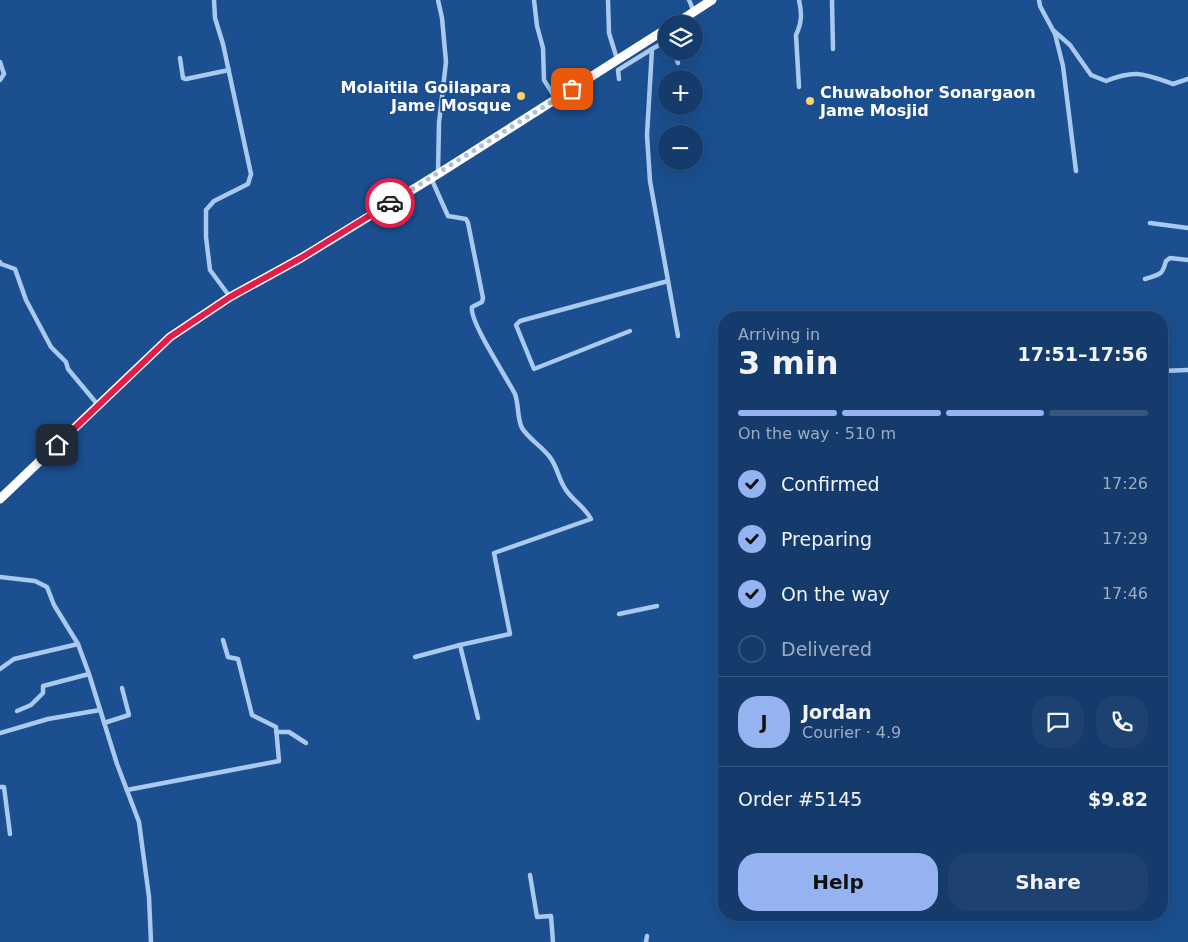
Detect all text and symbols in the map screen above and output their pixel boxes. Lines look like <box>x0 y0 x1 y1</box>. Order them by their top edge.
map controls <box>658 15 703 170</box>
button: layers <box>658 15 703 60</box>
pin <box>551 68 593 110</box>
button: + <box>658 70 703 115</box>
icon: bag <box>558 75 586 103</box>
place label: Molaitila Goilapara Jame Mosque <box>341 78 511 115</box>
place label: Chuwabohor Sonargaon Jame Mosjid <box>819 83 1036 120</box>
marker: Molaitila Goilapara Jame Mosque <box>515 90 527 102</box>
marker: Chuwabohor Sonargaon Jame Mosjid <box>804 95 816 107</box>
button: − <box>658 125 703 170</box>
courier <box>365 178 415 228</box>
icon: car <box>376 189 404 217</box>
text: Arriving in <box>738 325 820 344</box>
text: 17:51–17:56 <box>1018 343 1148 365</box>
text: 3 min <box>738 344 839 382</box>
pin <box>36 424 78 466</box>
text: On the way · 510 m <box>738 424 896 443</box>
icon: home <box>43 431 71 459</box>
icon: check <box>738 470 766 498</box>
text: Confirmed <box>781 473 880 495</box>
text: 17:26 <box>1102 474 1148 493</box>
icon: check <box>738 525 766 553</box>
text: Preparing <box>781 528 872 550</box>
text: 17:29 <box>1102 529 1148 548</box>
icon: check <box>738 580 766 608</box>
text: On the way <box>781 583 890 605</box>
text: 17:46 <box>1102 584 1148 603</box>
text: Delivered <box>781 638 872 660</box>
button: chat <box>1032 696 1084 748</box>
button: phone <box>1096 696 1148 748</box>
text: Jordan <box>802 701 871 723</box>
text: J <box>760 711 768 733</box>
text: Courier · 4.9 <box>802 723 901 742</box>
text: Order #5145 <box>738 788 862 810</box>
text: $9.82 <box>1088 788 1148 810</box>
button: Help <box>738 853 938 911</box>
button: Share <box>948 853 1148 911</box>

